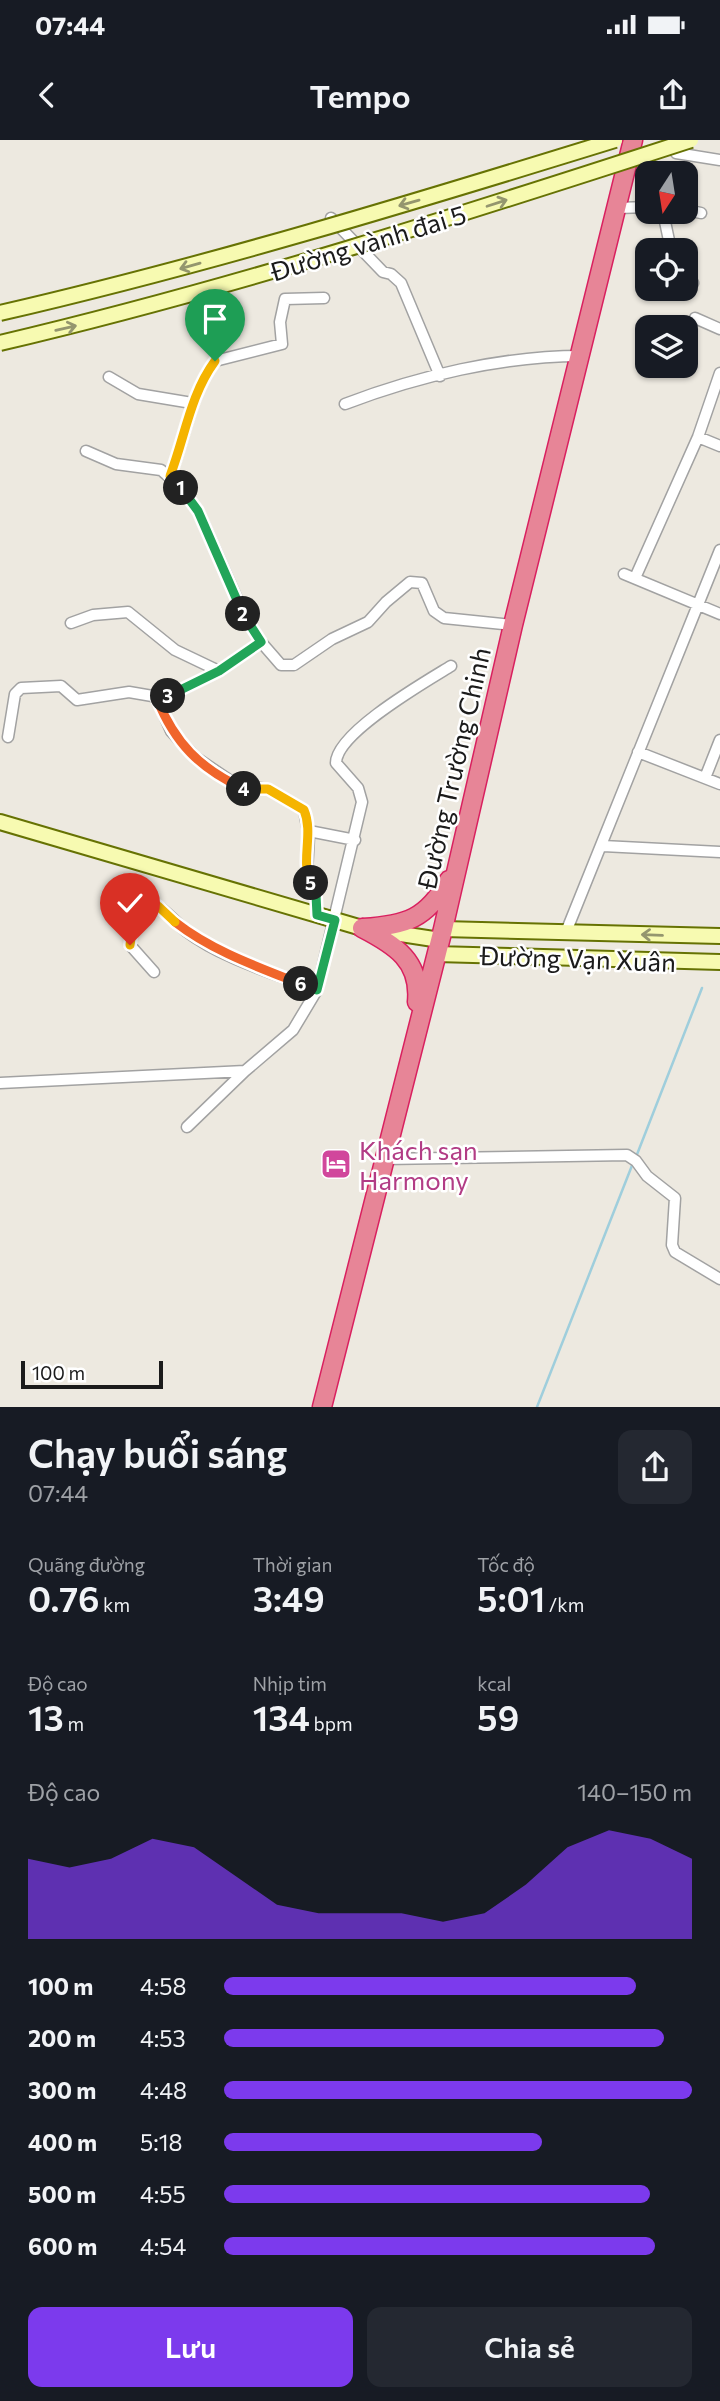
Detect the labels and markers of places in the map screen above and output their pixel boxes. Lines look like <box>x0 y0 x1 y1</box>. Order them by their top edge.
pin <box>185 289 245 361</box>
pin: 1 <box>164 470 198 506</box>
pin: 2 <box>226 596 260 631</box>
pin: 3 <box>150 678 186 714</box>
pin: 4 <box>226 772 262 806</box>
pin: 5 <box>294 866 328 900</box>
pin <box>100 873 160 945</box>
pin: 6 <box>284 966 318 1002</box>
place label: Khách sạn Harmony <box>359 1134 478 1195</box>
hotel icon: Khách sạn Harmony <box>319 1147 353 1181</box>

